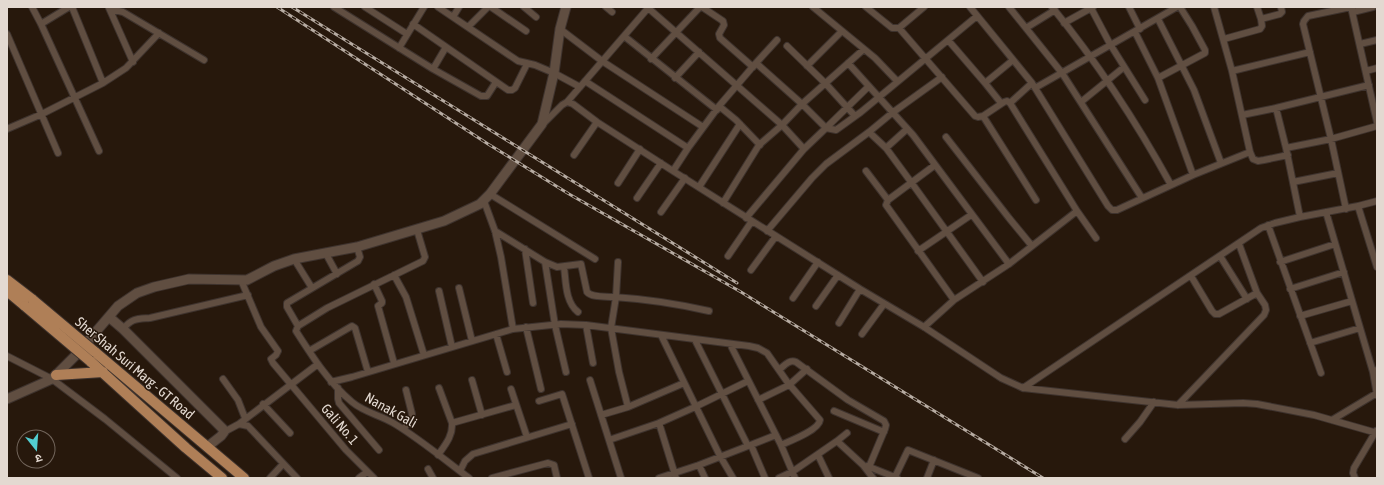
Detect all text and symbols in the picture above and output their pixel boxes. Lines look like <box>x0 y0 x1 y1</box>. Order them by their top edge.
street label: Sher Shah Suri Marg - GT Road <box>72 314 198 422</box>
street label: Nanak Gali <box>362 389 420 431</box>
street label: Gali No. 1 <box>318 400 362 448</box>
north arrow <box>16 429 56 469</box>
text: उ <box>34 452 44 465</box>

